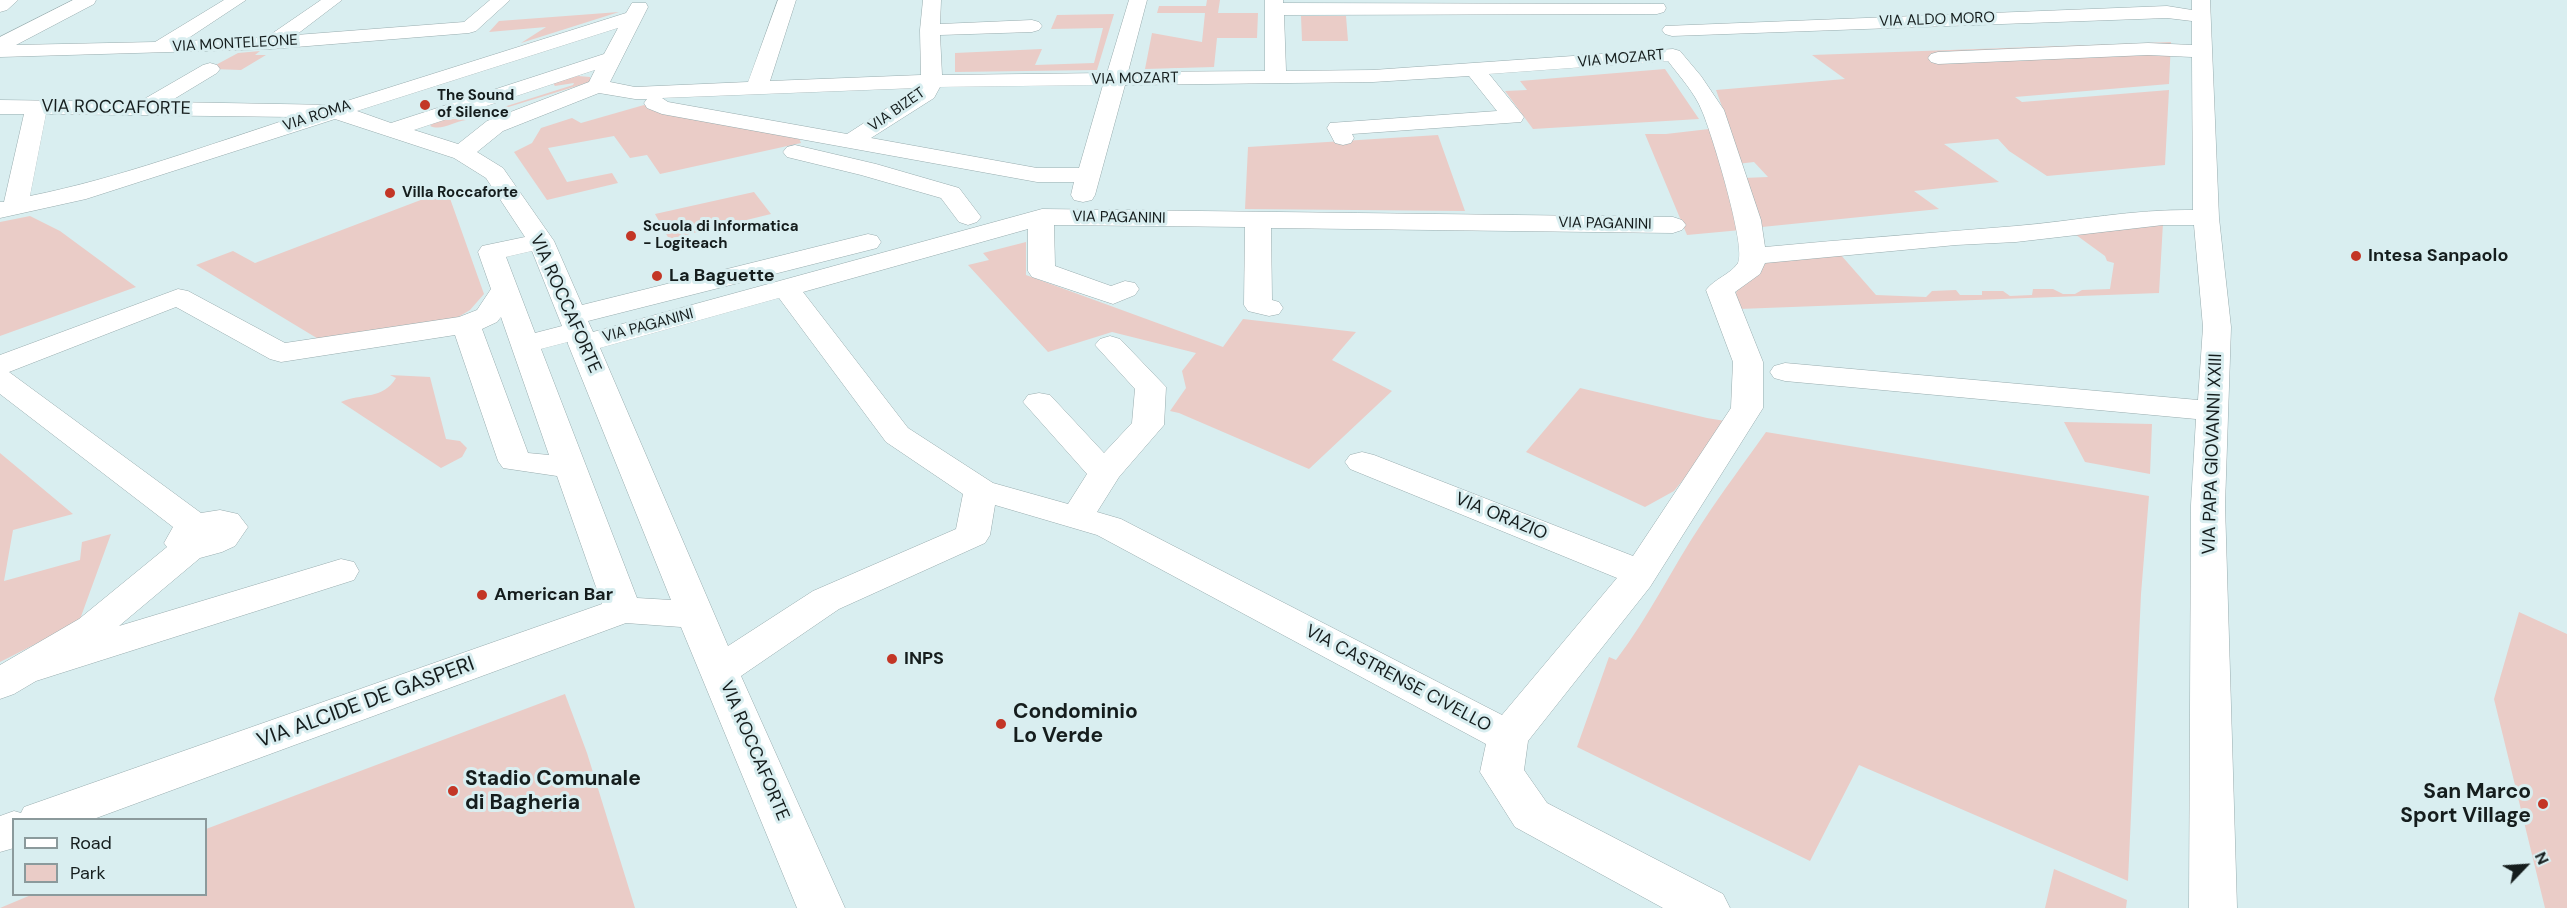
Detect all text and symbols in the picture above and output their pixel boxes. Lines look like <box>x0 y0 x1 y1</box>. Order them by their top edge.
street label: VIA ALDO MORO <box>1879 9 1995 31</box>
street label: VIA MONTELEONE <box>172 32 298 56</box>
street label: VIA MOZART <box>1577 46 1665 72</box>
street label: VIA MOZART <box>1091 69 1179 89</box>
street label: VIA BIZET <box>865 84 929 136</box>
place label: The Sound of Silence <box>437 87 514 122</box>
street label: VIA ROCCAFORTE <box>41 96 191 120</box>
street label: VIA ROMA <box>281 97 353 135</box>
marker: The Sound of Silence <box>418 98 432 112</box>
place label: Villa Roccaforte <box>402 184 518 202</box>
marker: Villa Roccaforte <box>383 186 397 200</box>
street label: VIA PAGANINI <box>1072 208 1166 228</box>
street label: VIA PAGANINI <box>1558 214 1652 234</box>
place label: Scuola di Informatica - Logiteach <box>643 218 799 253</box>
marker: Scuola di Informatica - Logiteach <box>624 229 638 243</box>
street label: VIA ROCCAFORTE <box>525 231 605 377</box>
place label: Intesa Sanpaolo <box>2368 245 2508 267</box>
marker: Intesa Sanpaolo <box>2349 249 2363 263</box>
place label: La Baguette <box>669 265 775 287</box>
marker: La Baguette <box>650 269 664 283</box>
street label: VIA PAGANINI <box>601 305 695 347</box>
street label: VIA PAPA GIOVANNI XXIII <box>2199 353 2227 555</box>
street label: VIA ORAZIO <box>1452 489 1550 545</box>
place label: American Bar <box>494 584 613 606</box>
marker: American Bar <box>475 588 489 602</box>
street label: VIA CASTRENSE CIVELLO <box>1301 621 1495 737</box>
place label: INPS <box>904 648 944 670</box>
street label: VIA ALCIDE DE GASPERI <box>254 652 478 754</box>
marker: INPS <box>885 652 899 666</box>
street label: VIA ROCCAFORTE <box>715 678 793 824</box>
place label: Condominio Lo Verde <box>1013 699 1138 749</box>
marker: Condominio Lo Verde <box>994 717 1008 731</box>
place label: Stadio Comunale di Bagheria <box>465 766 641 816</box>
place label: San Marco Sport Village <box>2400 779 2531 829</box>
marker: Stadio Comunale di Bagheria <box>446 784 460 798</box>
marker: San Marco Sport Village <box>2536 797 2550 811</box>
legend <box>12 818 207 896</box>
text: Road <box>70 831 112 855</box>
north arrow <box>2495 836 2555 896</box>
text: N <box>2530 848 2554 868</box>
text: Park <box>70 861 106 885</box>

